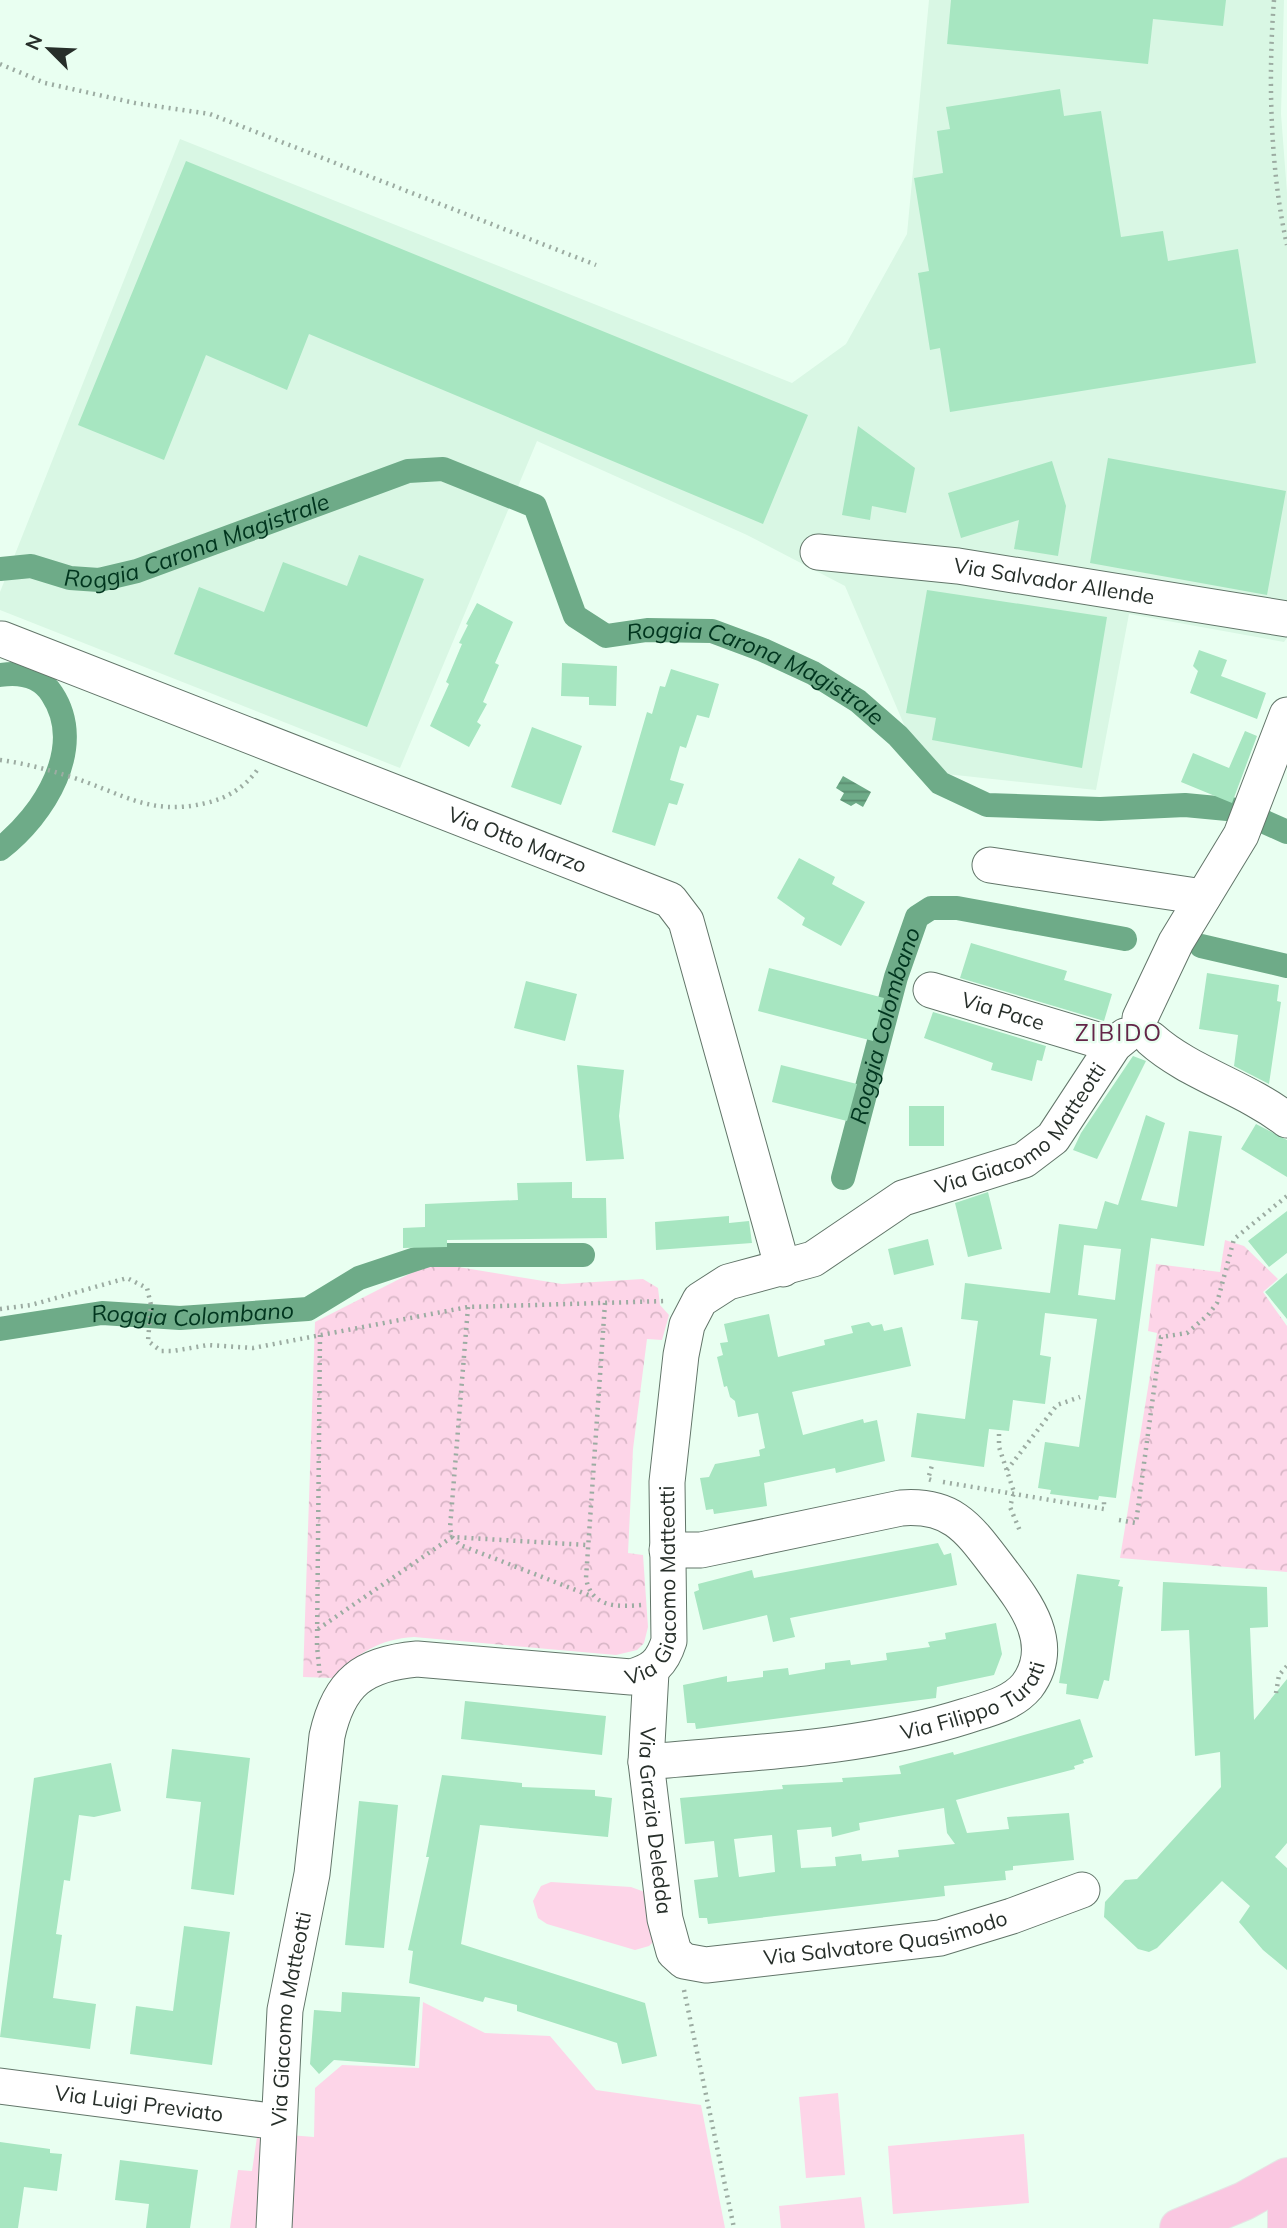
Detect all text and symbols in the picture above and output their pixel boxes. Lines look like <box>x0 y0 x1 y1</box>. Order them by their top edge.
north arrow <box>14 14 84 84</box>
text: N <box>20 31 47 54</box>
water label: Roggia Carona Magistrale <box>63 486 333 595</box>
street label: Via Salvador Allende <box>952 552 1156 609</box>
water label: Roggia Carona Magistrale <box>625 615 890 731</box>
street label: Via Otto Marzo <box>444 800 591 878</box>
water label: Roggia Colombano <box>843 923 926 1127</box>
street label: Via Pace <box>959 986 1048 1035</box>
district label: ZIBIDO <box>1075 1018 1163 1047</box>
street label: Via Giacomo Matteotti <box>931 1057 1111 1199</box>
water label: Roggia Colombano <box>89 1295 295 1332</box>
street label: Via Giacomo Matteotti <box>622 1486 681 1690</box>
street label: Via Filippo Turati <box>898 1658 1050 1745</box>
street label: Via Grazia Deledda <box>634 1726 678 1916</box>
street label: Via Salvatore Quasimodo <box>762 1904 1010 1970</box>
street label: Via Giacomo Matteotti <box>265 1909 316 2127</box>
street label: Via Luigi Previato <box>53 2079 225 2127</box>

